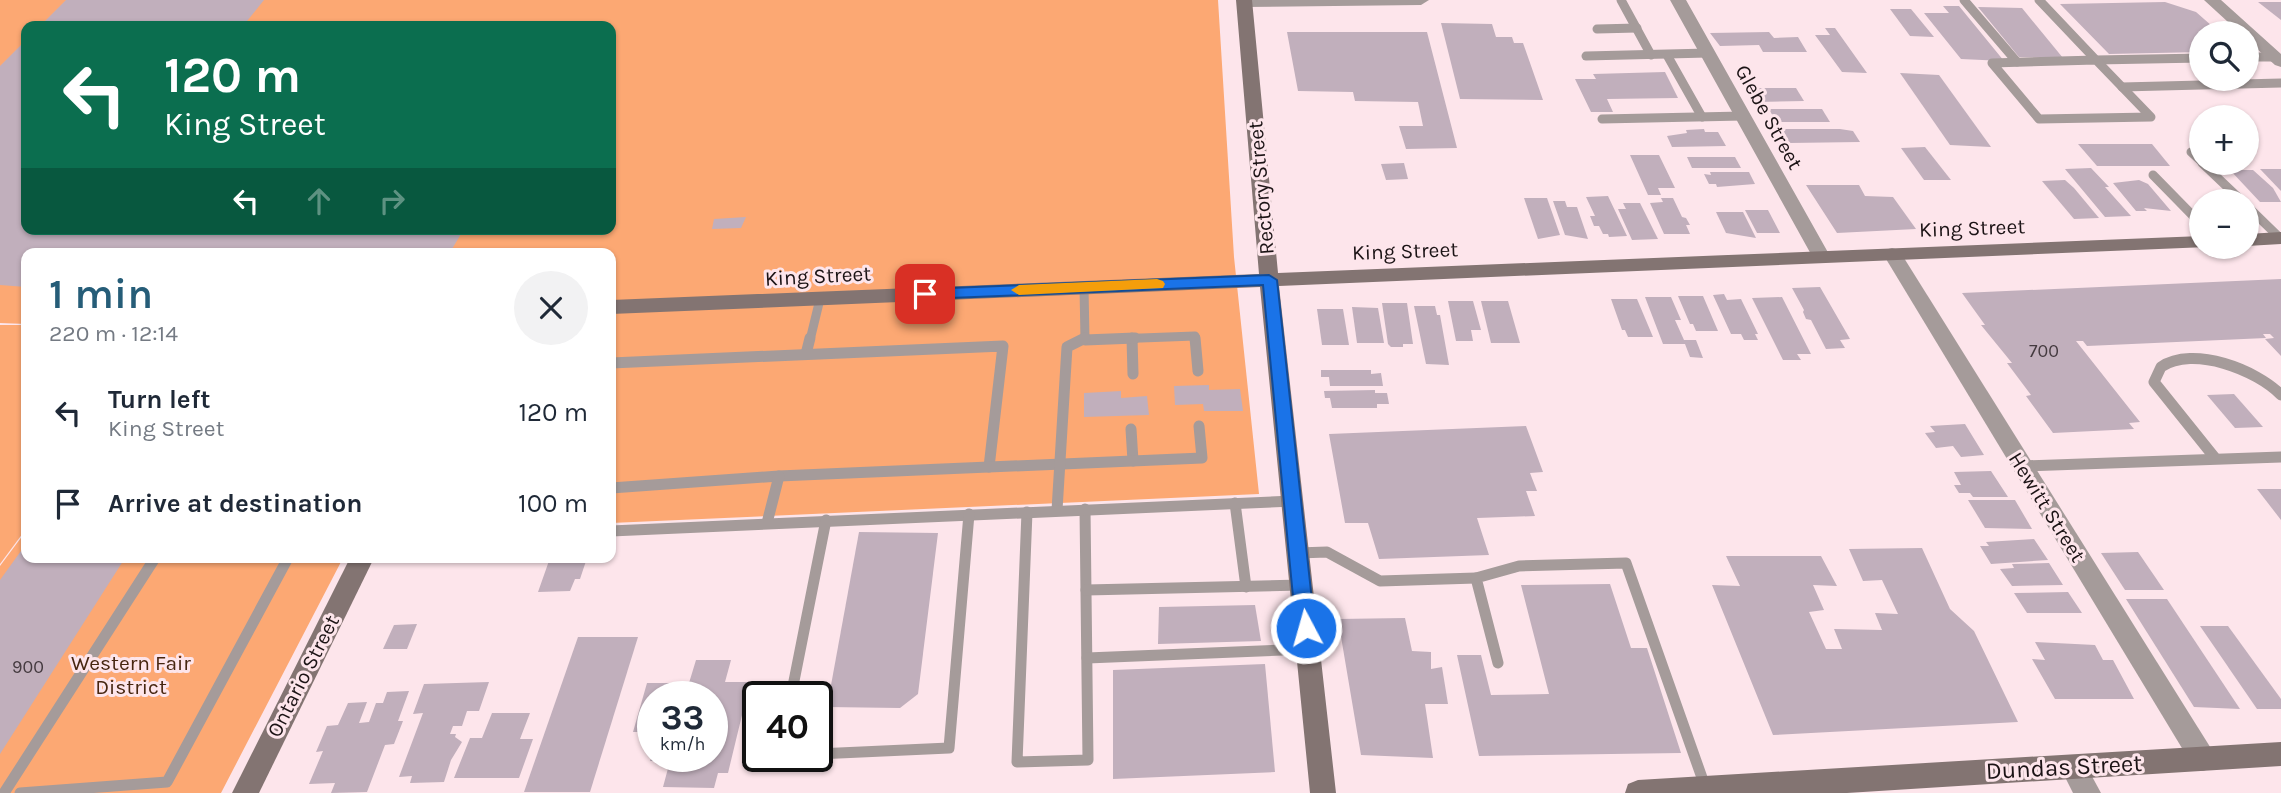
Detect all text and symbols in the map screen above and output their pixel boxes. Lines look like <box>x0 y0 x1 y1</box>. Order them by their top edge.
map controls <box>2189 21 2259 259</box>
button: search <box>2189 21 2259 91</box>
text: 120 m <box>164 47 301 104</box>
icon: left <box>49 49 140 140</box>
street label: Glebe Street <box>1730 60 1808 174</box>
button: + <box>2189 105 2259 175</box>
text: King Street <box>164 106 326 143</box>
street label: Rectory Street <box>1243 120 1279 256</box>
icon: left <box>227 182 265 220</box>
icon: ahead <box>300 182 338 220</box>
icon: right <box>373 182 411 220</box>
button: − <box>2189 189 2259 259</box>
street label: King Street <box>1919 214 2026 242</box>
street label: King Street <box>1352 237 1459 265</box>
street label: King Street <box>764 261 872 291</box>
pin <box>895 264 955 324</box>
text: 1 min <box>49 269 153 319</box>
button: close <box>514 271 588 345</box>
icon: arrive <box>906 275 944 313</box>
text: 220 m · 12:14 <box>49 320 178 347</box>
house number: 700 <box>2029 340 2059 362</box>
text: Turn left <box>108 384 210 415</box>
icon: left <box>49 394 87 432</box>
text: 120 m <box>518 397 588 428</box>
text: King Street <box>108 415 224 442</box>
street label: Hewitt Street <box>2004 448 2090 566</box>
icon: arrive <box>49 485 87 523</box>
text: Arrive at destination <box>108 488 362 519</box>
text: 100 m <box>518 488 588 519</box>
position arrow <box>1269 591 1343 665</box>
street label: Ontario Street <box>262 611 344 741</box>
park label: Western Fair District <box>71 651 191 699</box>
house number: 900 <box>12 656 44 678</box>
speed limit sign: 40 <box>742 681 833 772</box>
text: 33 <box>661 697 704 738</box>
text: km/h <box>660 733 705 755</box>
street label: Dundas Street <box>1985 749 2143 785</box>

